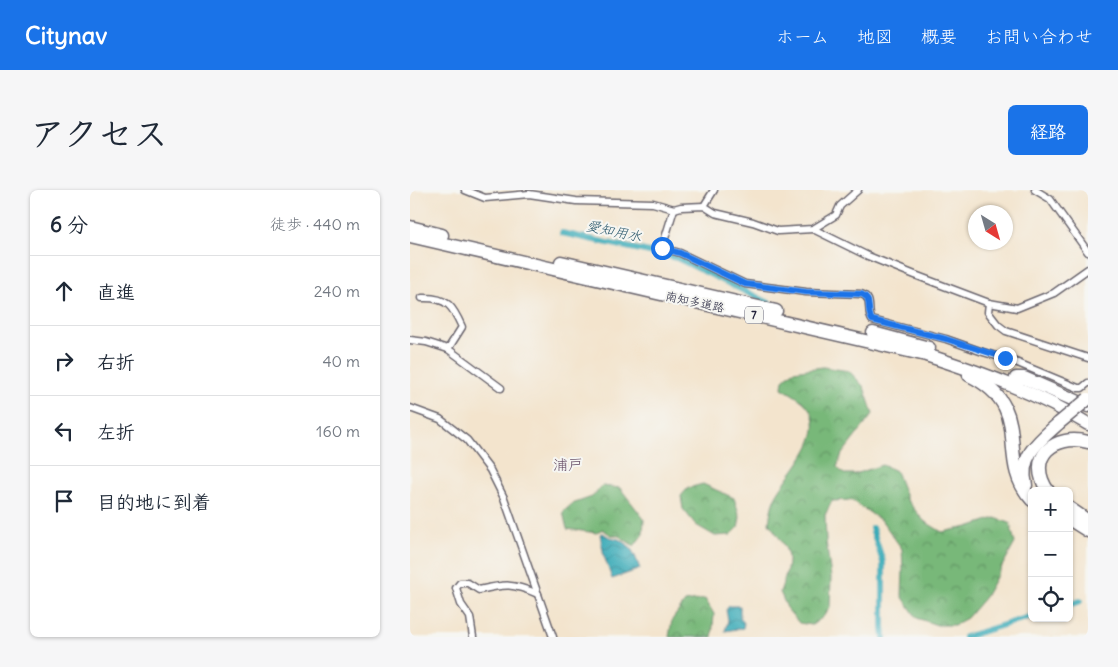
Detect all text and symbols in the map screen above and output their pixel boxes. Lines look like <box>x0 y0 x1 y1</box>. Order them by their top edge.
text: Citynav <box>25 20 107 50</box>
text: ホーム <box>776 25 829 48</box>
text: 地図 <box>857 25 893 48</box>
text: 概要 <box>921 25 957 48</box>
text: お問い合わせ <box>985 25 1093 48</box>
button: 経路 <box>1008 105 1088 155</box>
text: アクセス <box>30 111 168 155</box>
north arrow <box>968 205 1013 250</box>
text: 6 分 <box>50 211 88 238</box>
text: 徒歩 · 440 m <box>270 214 360 234</box>
water label: 愛知用水 <box>585 216 643 246</box>
route start <box>651 237 674 260</box>
icon: ahead <box>50 277 78 305</box>
text: 直進 <box>97 280 135 304</box>
text: 240 m <box>314 281 360 301</box>
street label: 南知多道路 <box>664 288 726 315</box>
road number: 7 <box>745 306 763 324</box>
icon: right <box>50 347 78 375</box>
route end <box>994 347 1017 370</box>
text: 右折 <box>97 350 135 374</box>
text: 40 m <box>322 351 360 371</box>
icon: left <box>50 417 78 445</box>
text: 左折 <box>97 420 135 444</box>
text: 160 m <box>316 421 360 441</box>
district label: 浦戸 <box>553 455 583 474</box>
icon: arrive <box>50 487 78 515</box>
map controls <box>1028 487 1073 622</box>
button: + <box>1028 487 1073 532</box>
text: 目的地に到着 <box>97 490 211 514</box>
button: − <box>1028 532 1073 577</box>
button: locate <box>1028 577 1073 622</box>

